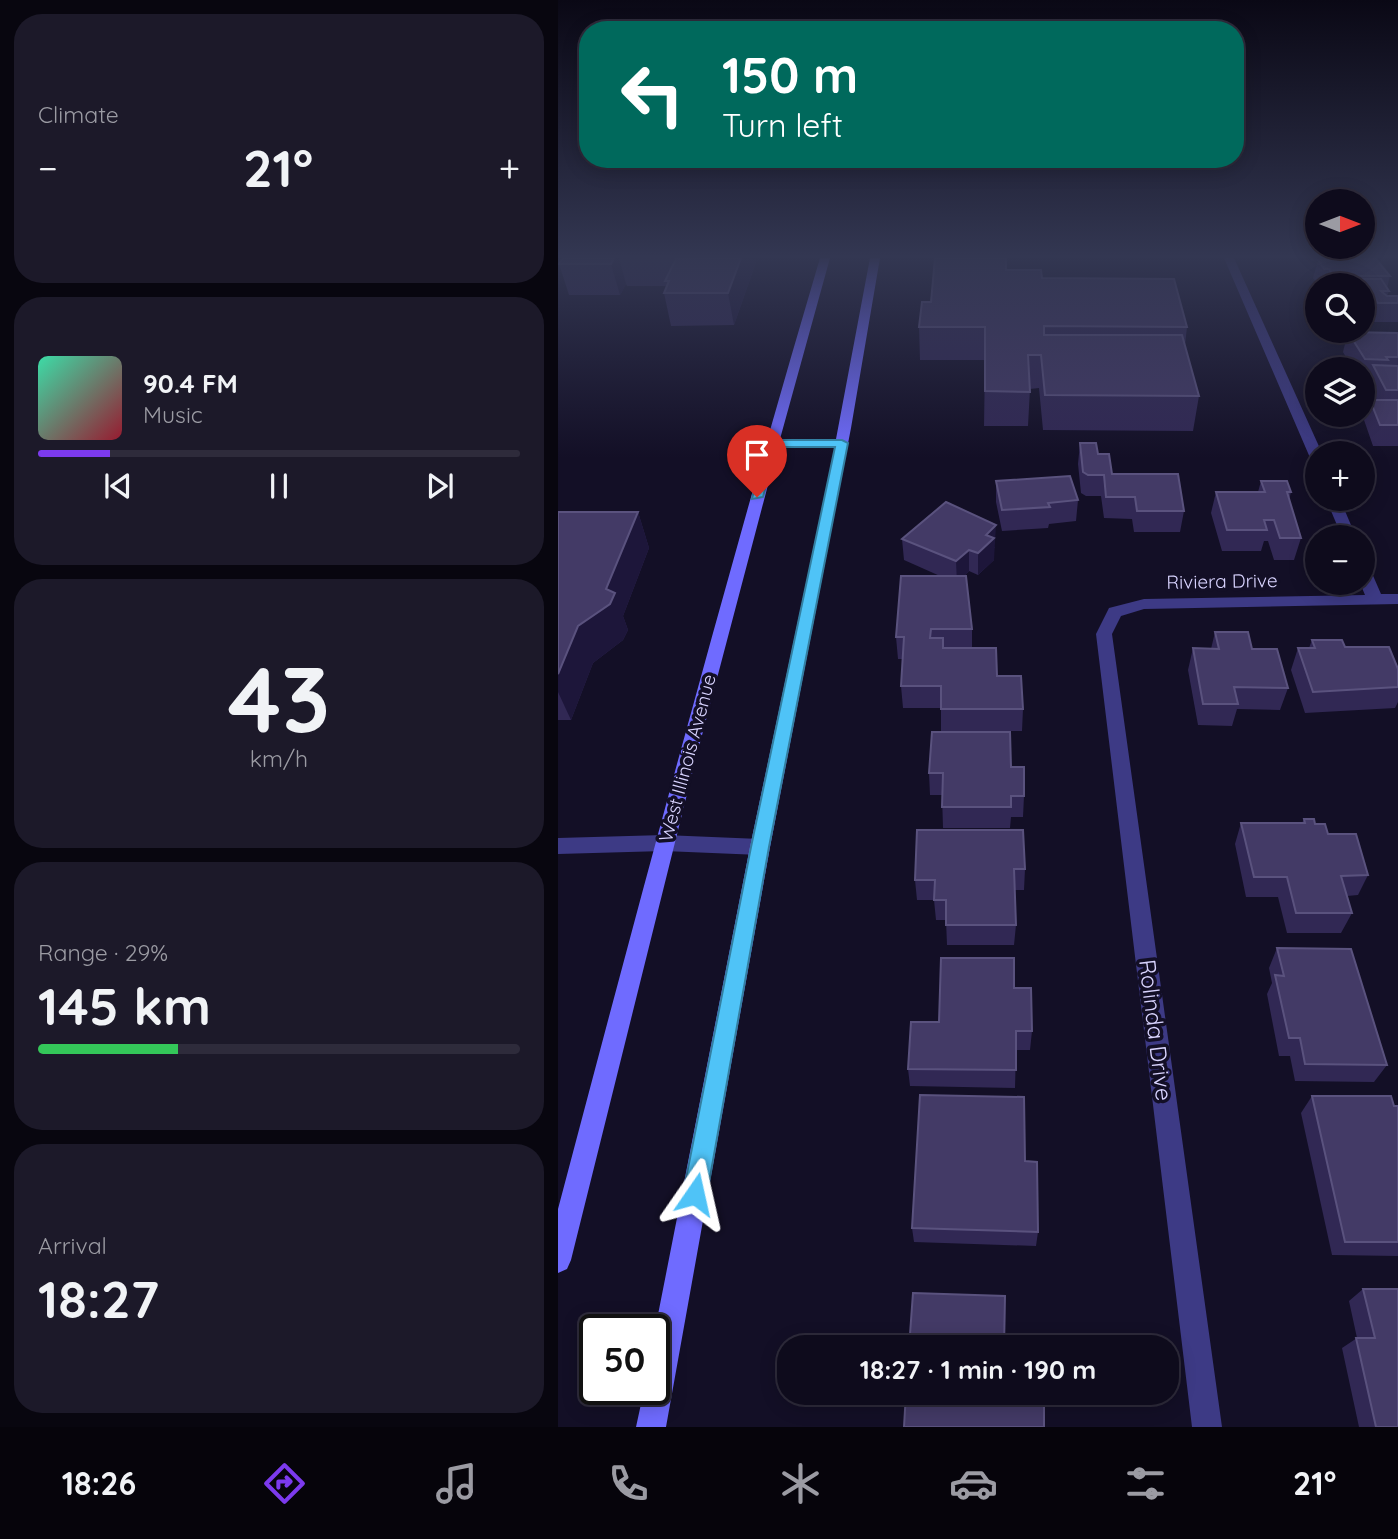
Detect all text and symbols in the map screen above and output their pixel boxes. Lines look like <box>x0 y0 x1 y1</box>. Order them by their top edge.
text: 150 m <box>722 44 858 105</box>
icon: left <box>607 49 698 140</box>
text: Climate <box>38 100 119 129</box>
text: Turn left <box>722 105 843 145</box>
text: 21° <box>243 135 313 200</box>
text: − <box>38 144 58 192</box>
text: + <box>499 144 520 192</box>
north arrow <box>1305 189 1375 259</box>
map controls <box>1305 189 1375 595</box>
button: search <box>1305 273 1375 343</box>
button: layers <box>1305 357 1375 427</box>
text: 90.4 FM <box>143 367 238 400</box>
text: Music <box>143 400 203 429</box>
pin <box>727 425 787 497</box>
icon: arrive <box>738 436 776 474</box>
button: + <box>1305 441 1375 511</box>
icon: previous <box>99 467 137 505</box>
icon: pause <box>260 467 298 505</box>
icon: next <box>421 467 459 505</box>
button: − <box>1305 525 1375 595</box>
street label: Riviera Drive <box>1166 568 1278 594</box>
text: 43 <box>228 641 330 755</box>
street label: West Illinois Avenue <box>653 672 721 844</box>
text: km/h <box>250 744 308 773</box>
text: Range · 29% <box>38 938 168 967</box>
street label: Rolinda Drive <box>1133 958 1179 1102</box>
text: 145 km <box>38 973 211 1038</box>
position arrow <box>658 1157 732 1231</box>
text: Arrival <box>38 1231 107 1260</box>
text: 18:27 <box>38 1266 159 1331</box>
speed limit sign: 50 <box>579 1314 670 1405</box>
text: 18:27 · 1 min · 190 m <box>860 1353 1096 1386</box>
icon: directions <box>260 1459 309 1508</box>
icon: music <box>432 1459 481 1508</box>
icon: phone <box>604 1459 653 1508</box>
icon: climate <box>776 1459 825 1508</box>
icon: car <box>949 1459 998 1508</box>
icon: filters <box>1121 1459 1170 1508</box>
text: 18:26 <box>62 1463 136 1503</box>
text: 21° <box>1293 1463 1336 1503</box>

